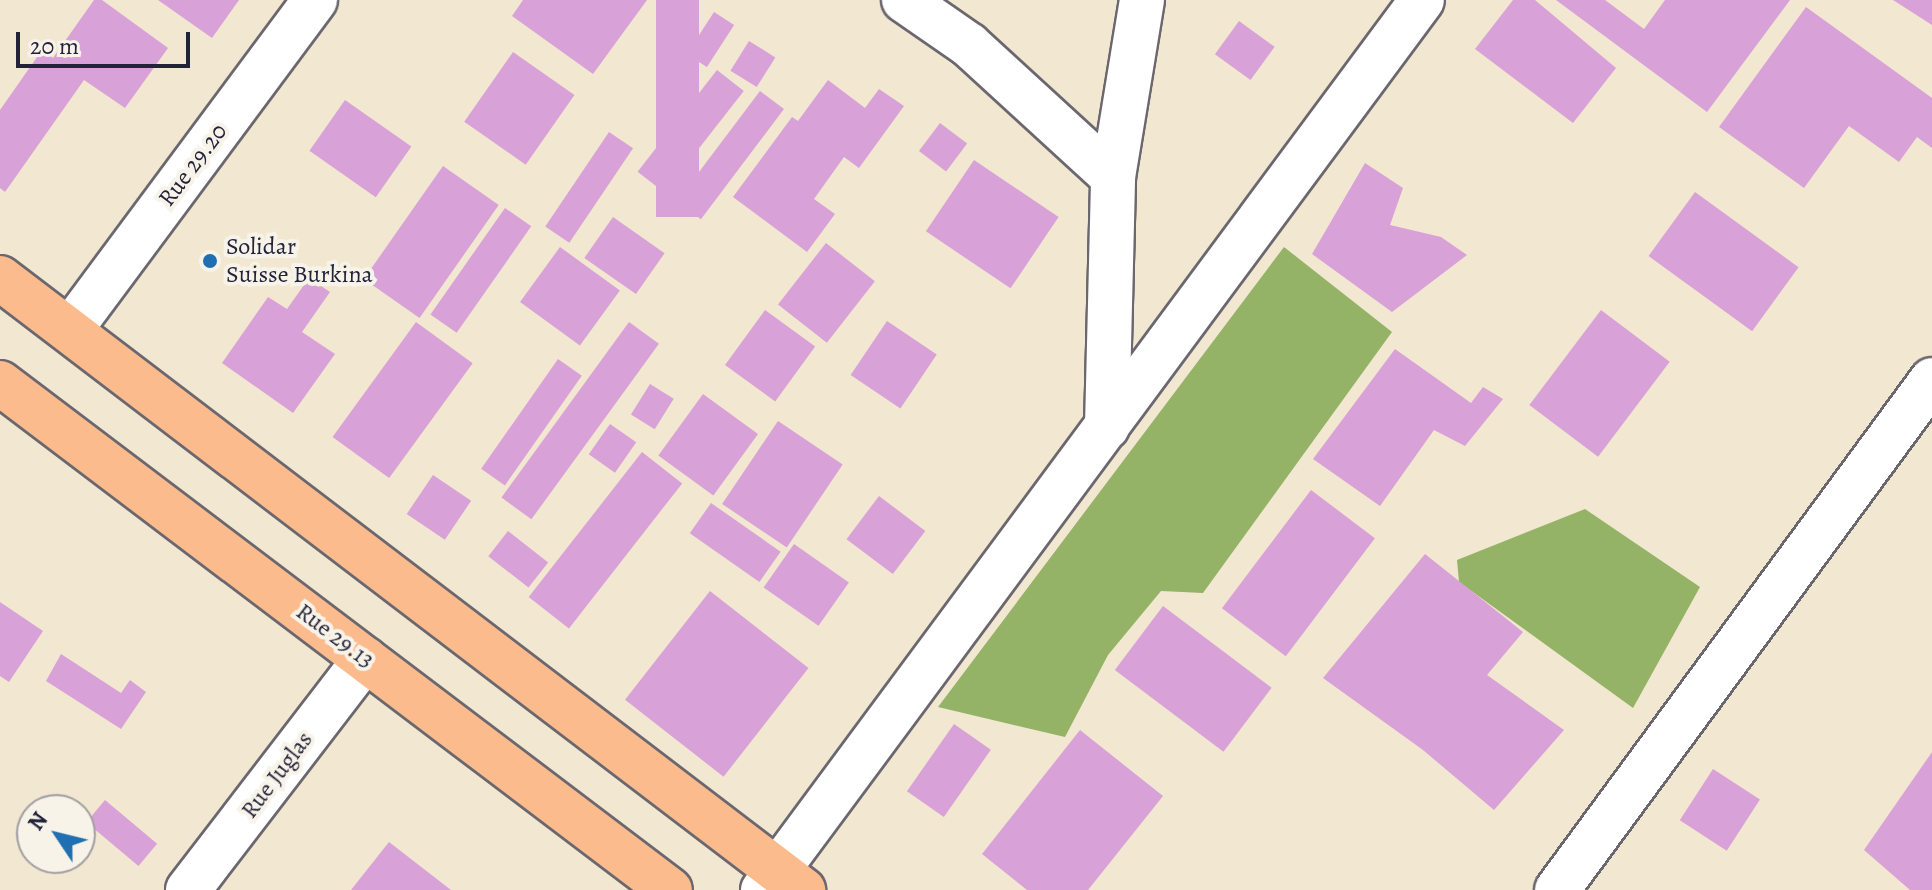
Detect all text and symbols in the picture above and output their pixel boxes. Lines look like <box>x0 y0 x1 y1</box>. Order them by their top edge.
scale bar <box>20 16 194 66</box>
text: 20 m <box>30 30 79 62</box>
street label: Rue 29.20 <box>153 118 233 212</box>
place label: Solidar Suisse Burkina <box>226 233 373 289</box>
marker: Solidar Suisse Burkina <box>201 252 219 270</box>
street label: Rue 29.13 <box>290 597 380 675</box>
street label: Rue Juglas <box>235 726 319 824</box>
north arrow <box>16 794 96 874</box>
text: N <box>21 806 55 837</box>

